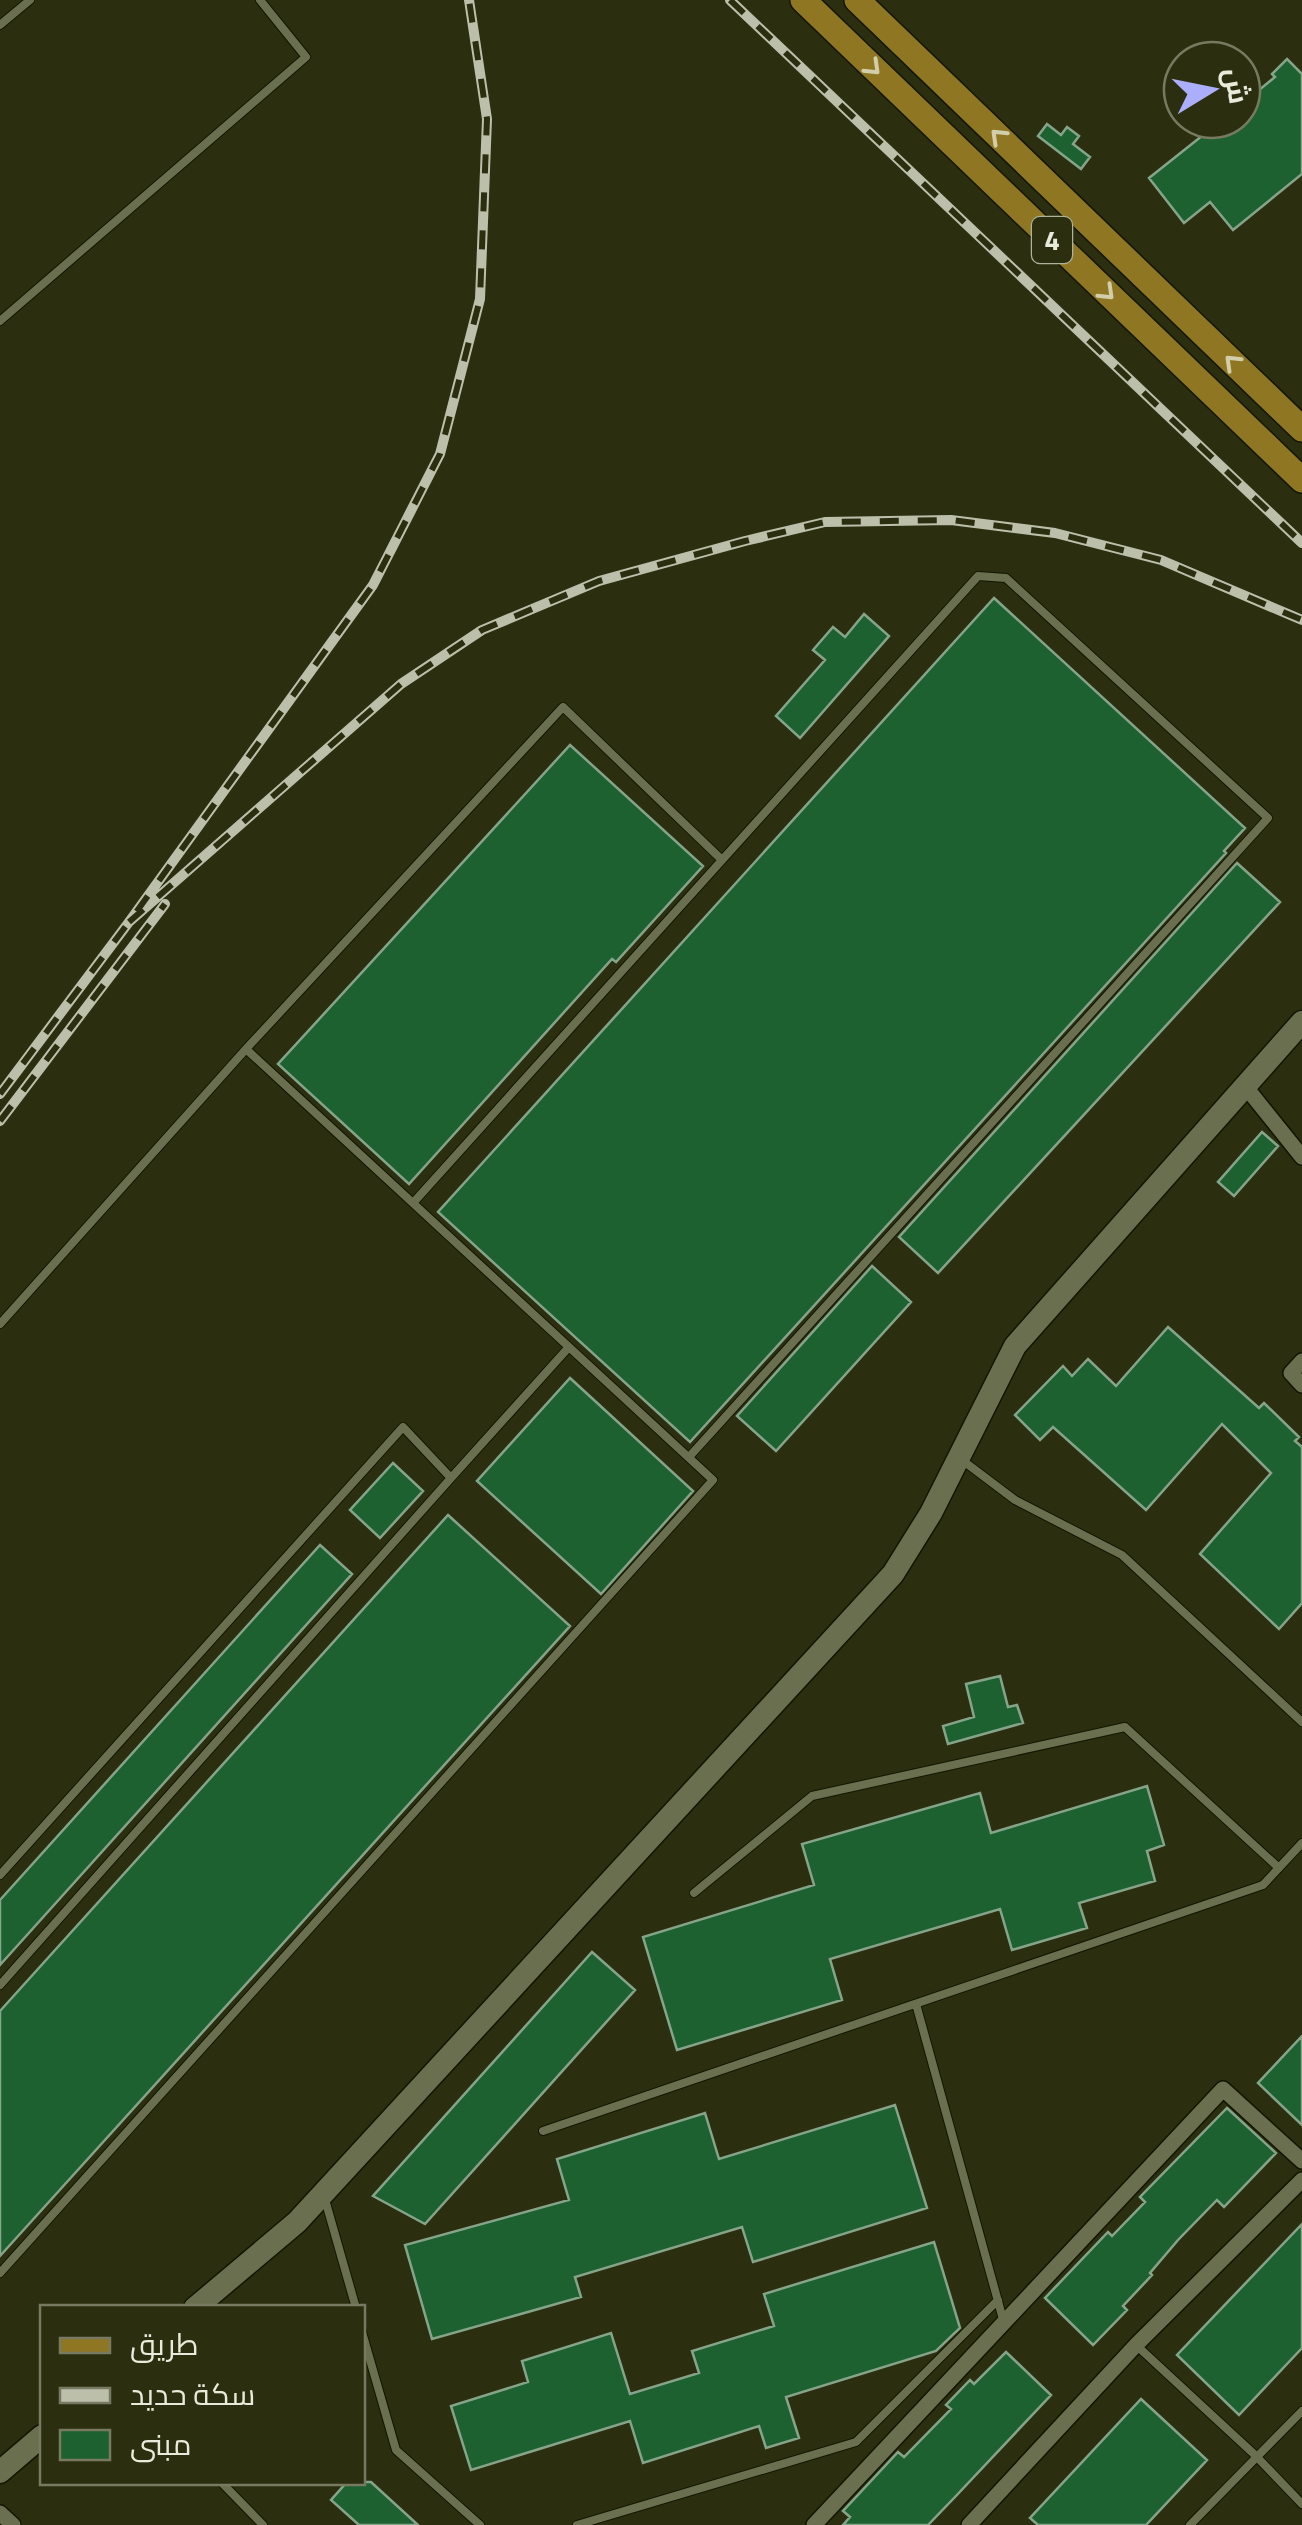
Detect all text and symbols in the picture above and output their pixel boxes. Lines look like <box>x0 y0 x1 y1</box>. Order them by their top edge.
north arrow <box>1162 40 1262 140</box>
one-way arrow <box>861 56 880 74</box>
text: ش <box>1213 64 1261 107</box>
one-way arrow <box>991 130 1010 148</box>
road number: 4 <box>1032 217 1072 263</box>
one-way arrow <box>1096 281 1114 299</box>
one-way arrow <box>1225 356 1243 374</box>
legend <box>40 2305 365 2485</box>
text: طريق <box>130 2321 199 2367</box>
text: سكة حديد <box>130 2371 255 2417</box>
text: مبنى <box>130 2421 191 2467</box>

